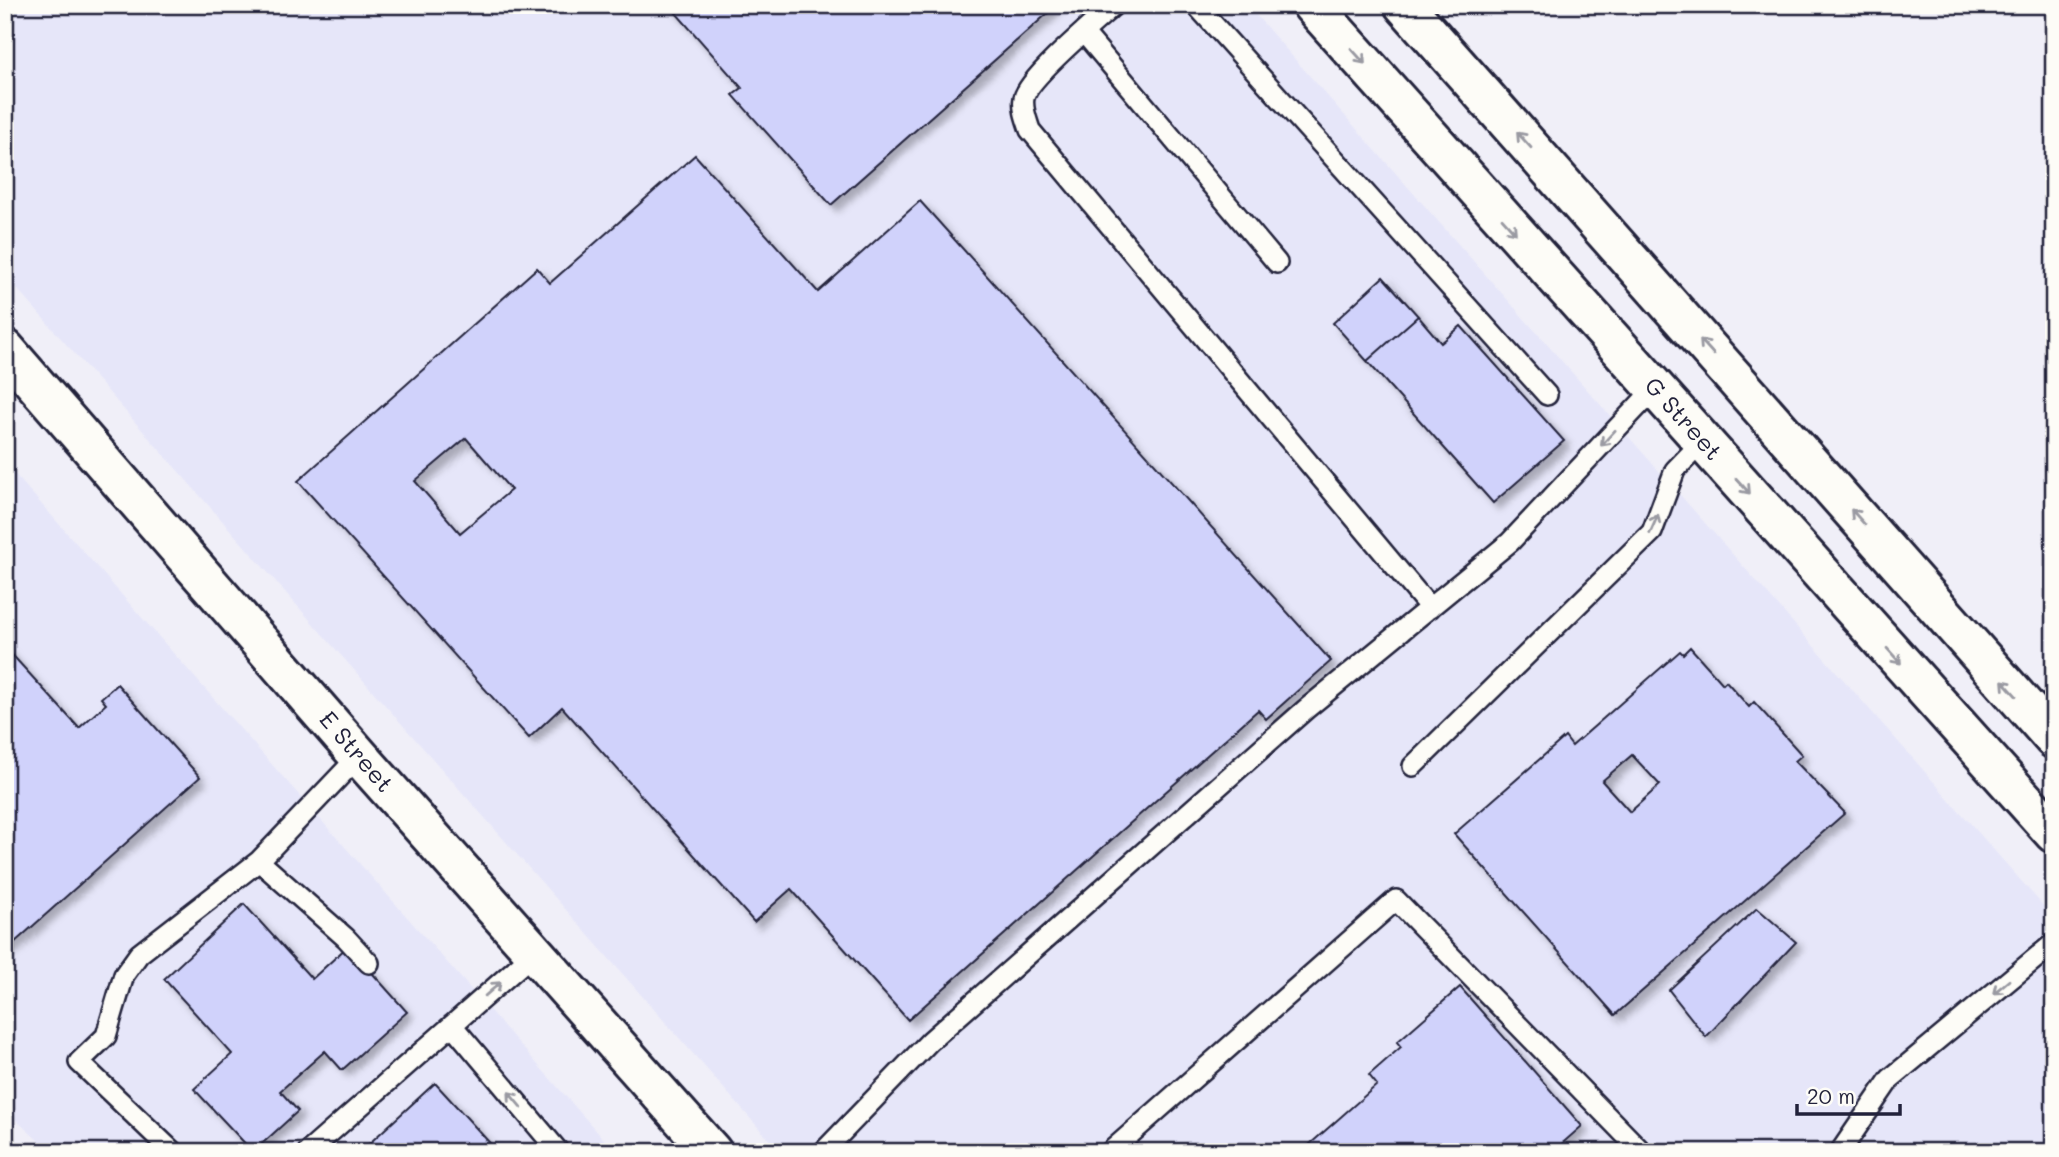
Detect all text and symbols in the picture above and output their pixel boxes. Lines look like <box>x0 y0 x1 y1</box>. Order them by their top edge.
one-way arrow <box>1349 47 1366 64</box>
one-way arrow <box>1515 132 1532 149</box>
one-way arrow <box>1501 216 1517 234</box>
one-way arrow <box>1699 338 1715 356</box>
street label: G Street <box>1639 370 1730 466</box>
one-way arrow <box>1600 429 1616 447</box>
one-way arrow <box>1735 477 1751 495</box>
one-way arrow <box>1850 509 1866 527</box>
one-way arrow <box>1648 514 1661 535</box>
one-way arrow <box>1886 647 1902 665</box>
one-way arrow <box>2000 680 2017 697</box>
street label: E Street <box>313 704 401 798</box>
one-way arrow <box>1993 979 2011 994</box>
one-way arrow <box>484 981 502 997</box>
scale bar <box>1797 1073 1900 1117</box>
text: 20 m <box>1807 1082 1855 1109</box>
one-way arrow <box>507 1091 523 1109</box>

